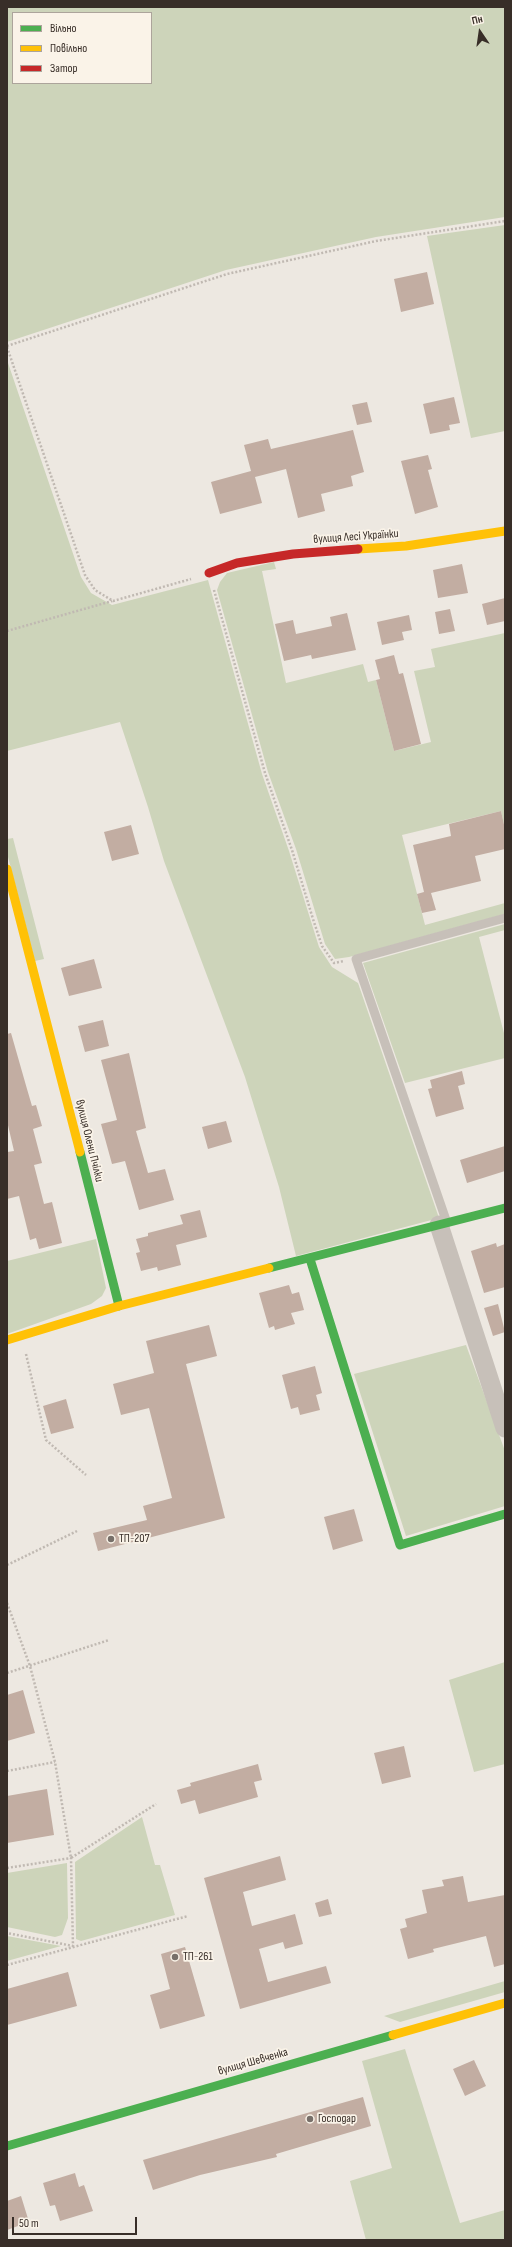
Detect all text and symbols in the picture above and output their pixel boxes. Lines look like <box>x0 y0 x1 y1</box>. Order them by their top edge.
legend <box>12 12 152 84</box>
north arrow <box>460 12 500 52</box>
text: Пн <box>471 12 484 27</box>
text: Вільно <box>50 21 76 36</box>
text: Повільно <box>50 41 87 56</box>
text: Затор <box>50 61 78 76</box>
street label: вулиця Лесі Українки <box>313 527 399 547</box>
street label: вулиця Олени Пчілки <box>72 1098 106 1184</box>
place label: ТП-207 <box>119 1532 149 1546</box>
marker: ТП-207 <box>106 1534 116 1544</box>
place label: ТП-261 <box>183 1950 213 1964</box>
marker: ТП-261 <box>170 1952 180 1962</box>
street label: вулиця Шевченка <box>216 2045 290 2079</box>
place label: Господар <box>318 2112 356 2126</box>
marker: Господар <box>305 2114 315 2124</box>
scale bar <box>14 2209 139 2235</box>
text: 50 m <box>19 2216 39 2231</box>

